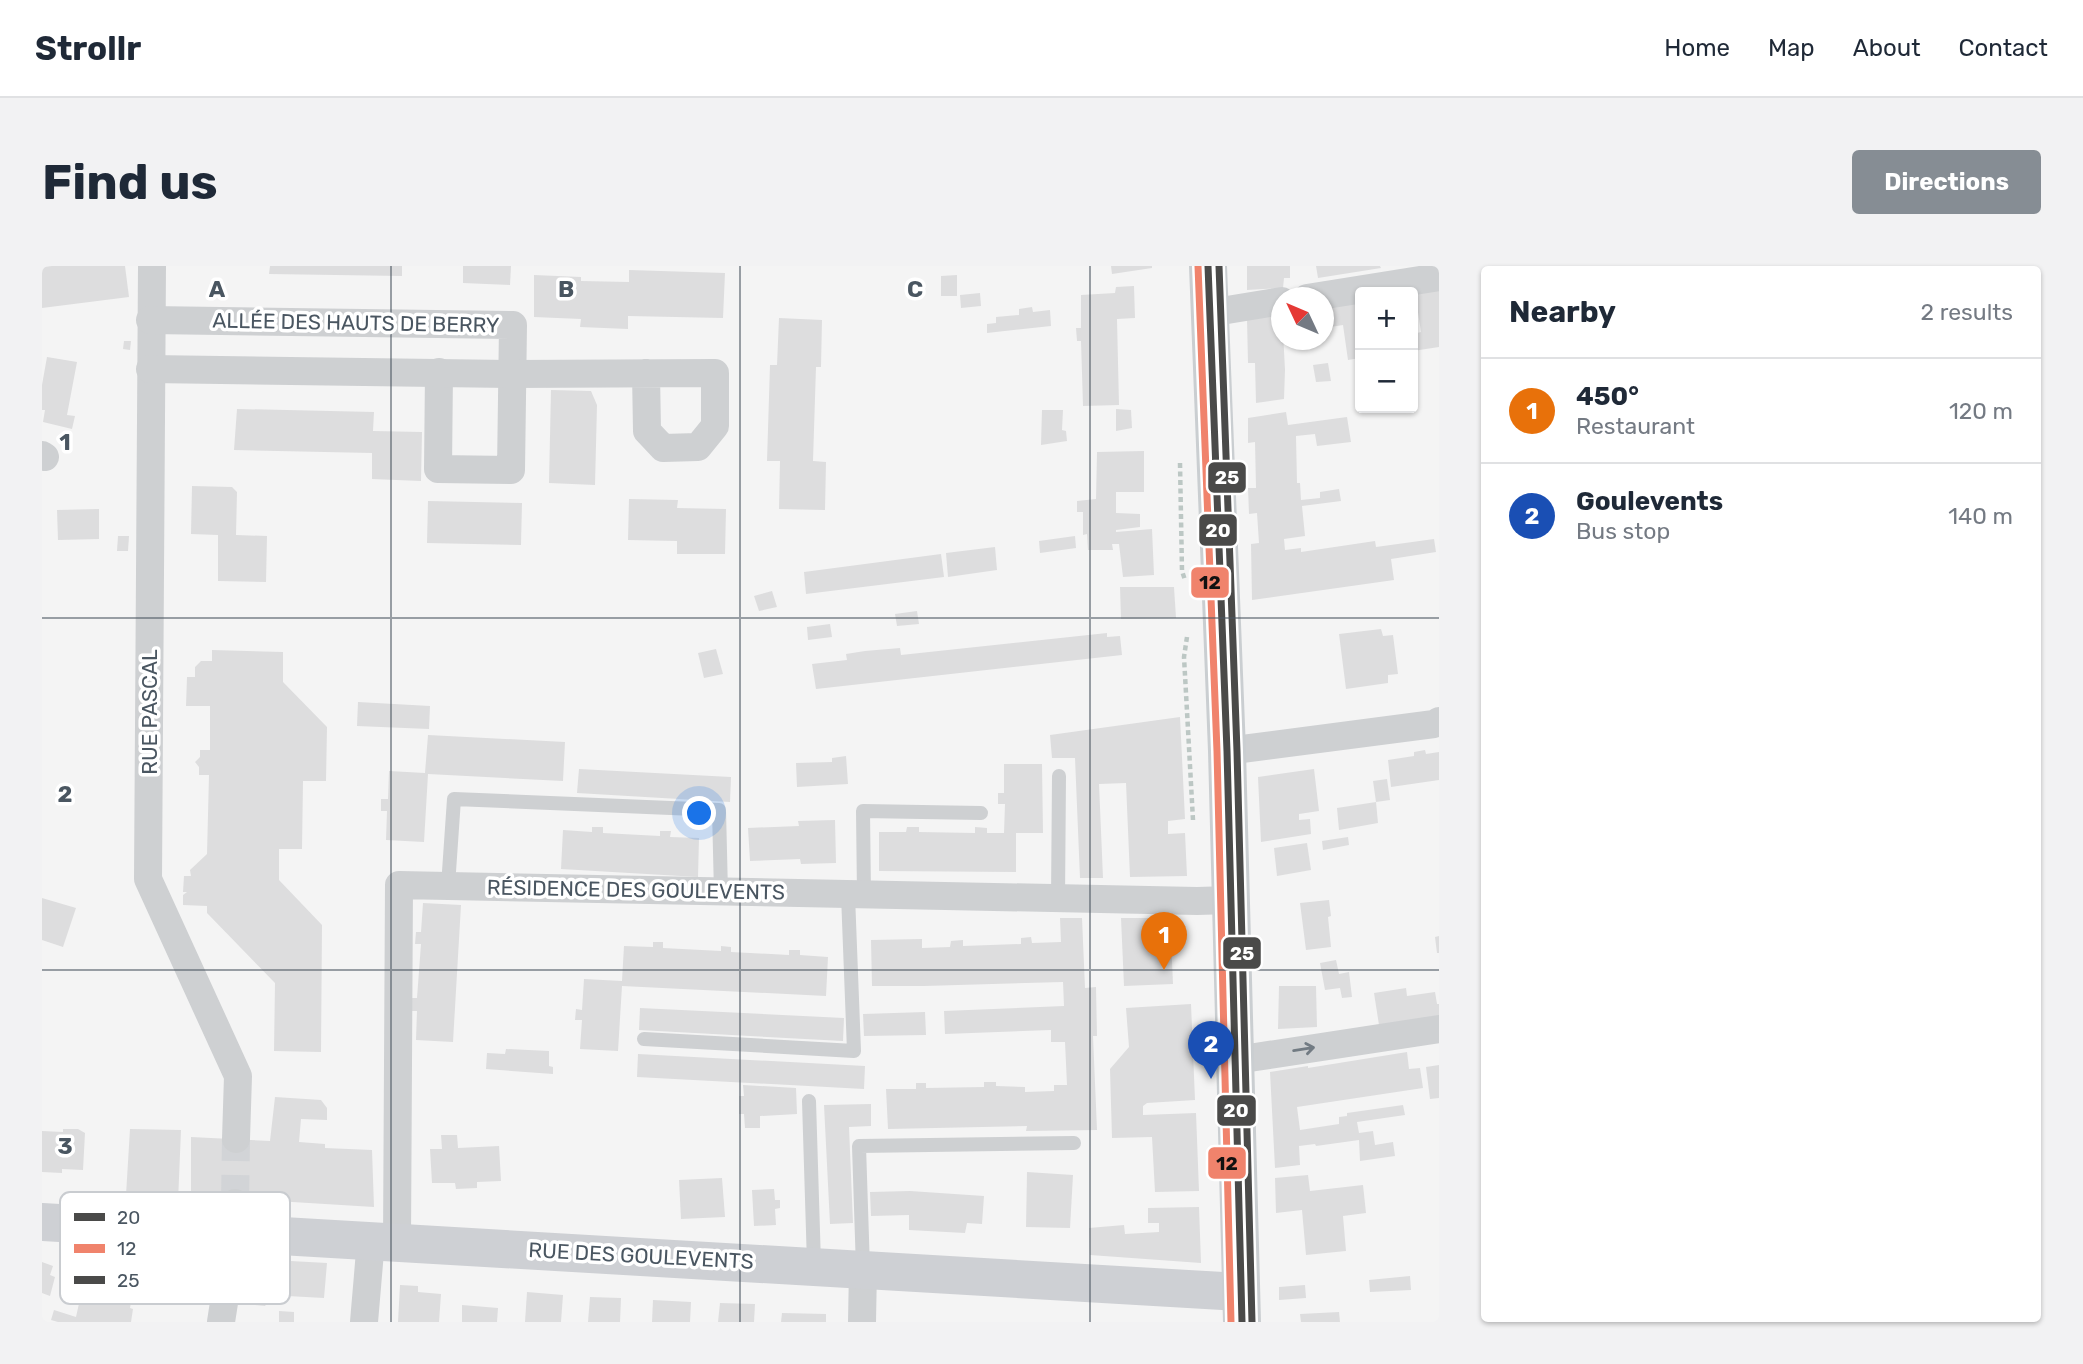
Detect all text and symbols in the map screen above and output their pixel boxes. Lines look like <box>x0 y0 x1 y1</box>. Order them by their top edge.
text: Strollr <box>35 29 141 68</box>
text: Home <box>1664 34 1730 62</box>
text: Map <box>1768 34 1815 62</box>
text: About <box>1853 34 1921 62</box>
text: Contact <box>1959 34 2048 62</box>
button: Directions <box>1852 150 2041 214</box>
text: Find us <box>42 153 218 211</box>
text: A <box>209 275 226 303</box>
text: B <box>558 275 574 303</box>
text: C <box>907 275 923 303</box>
north arrow <box>1271 287 1334 350</box>
map controls <box>1355 287 1418 413</box>
button: + <box>1355 287 1418 350</box>
text: Nearby <box>1509 294 1616 330</box>
text: 2 results <box>1921 298 2013 326</box>
street label: ALLÉE DES HAUTS DE BERRY <box>212 307 500 338</box>
button: − <box>1355 350 1418 413</box>
text: 450° <box>1576 381 1639 412</box>
text: 1 <box>1526 397 1538 425</box>
text: 120 m <box>1949 397 2013 425</box>
text: Restaurant <box>1576 412 1695 440</box>
text: 1 <box>59 428 71 456</box>
line badge: 25 <box>1207 461 1247 494</box>
text: 25 <box>1215 466 1239 489</box>
text: Goulevents <box>1576 486 1723 517</box>
text: 2 <box>1525 502 1539 530</box>
text: 140 m <box>1948 502 2013 530</box>
line badge: 20 <box>1198 513 1238 547</box>
text: Bus stop <box>1576 517 1670 545</box>
text: 20 <box>1205 519 1231 542</box>
line badge: 12 <box>1190 566 1230 599</box>
text: 12 <box>1199 571 1221 594</box>
street label: RUE PASCAL <box>137 649 162 775</box>
text: 2 <box>58 780 72 808</box>
your location <box>682 796 716 830</box>
street label: RÉSIDENCE DES GOULEVENTS <box>487 874 785 905</box>
pin: 1 <box>1141 912 1187 970</box>
line badge: 25 <box>1222 936 1262 970</box>
text: 25 <box>1230 942 1254 965</box>
pin: 2 <box>1188 1021 1234 1079</box>
one-way arrow <box>1292 1042 1315 1055</box>
line badge: 20 <box>1216 1094 1257 1127</box>
text: 20 <box>1223 1099 1249 1122</box>
text: 3 <box>57 1132 73 1160</box>
line badge: 12 <box>1207 1146 1247 1180</box>
text: 12 <box>1216 1152 1238 1175</box>
legend <box>60 1192 290 1304</box>
text: 20 <box>117 1206 140 1229</box>
text: 12 <box>117 1237 136 1260</box>
street label: RUE DES GOULEVENTS <box>528 1237 754 1274</box>
text: 25 <box>117 1269 139 1292</box>

